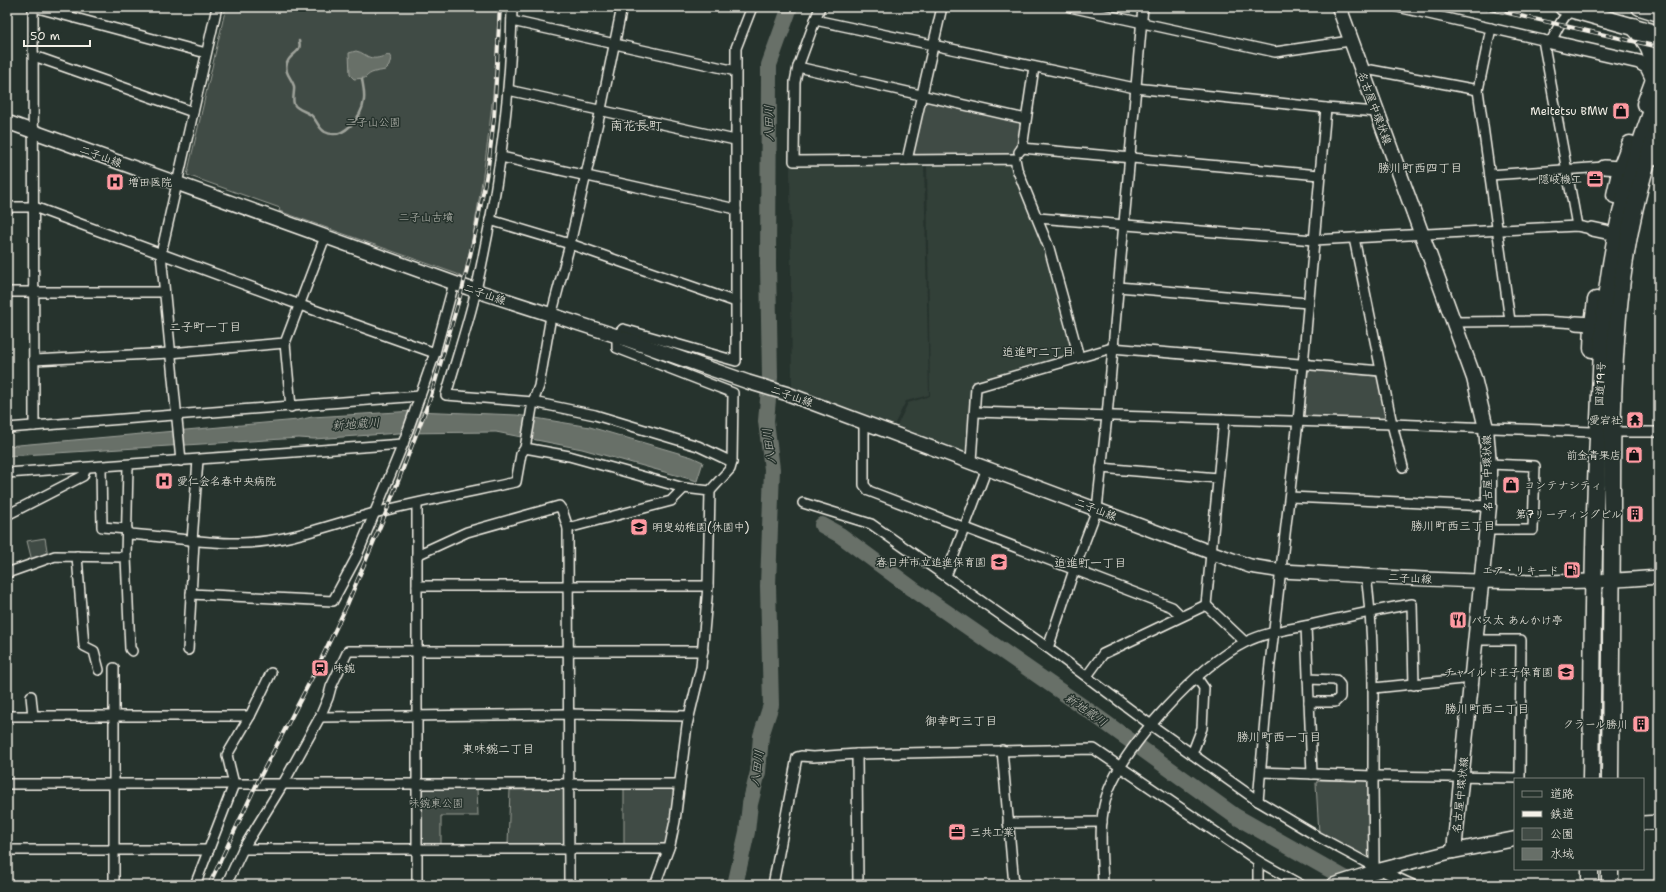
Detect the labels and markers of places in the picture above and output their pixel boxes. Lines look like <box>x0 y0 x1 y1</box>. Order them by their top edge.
shop icon: Meitetsu BMW <box>1611 101 1631 121</box>
place label: Meitetsu BMW <box>1530 104 1608 119</box>
office icon: 隠岐機工 <box>1585 169 1605 189</box>
hospital icon: 増田医院 <box>105 172 125 192</box>
place label: 隠岐機工 <box>1538 172 1582 187</box>
place label: 増田医院 <box>128 175 172 190</box>
temple icon: 愛宕社 <box>1625 410 1645 430</box>
place label: 愛宕社 <box>1589 413 1622 428</box>
shop icon: 前金青果店 <box>1624 445 1644 465</box>
place label: 前金青果店 <box>1566 448 1621 463</box>
hospital icon: 愛仁会名春中央病院 <box>154 471 174 491</box>
place label: 愛仁会名春中央病院 <box>177 474 276 489</box>
shop icon: コンテナシティ <box>1501 475 1521 495</box>
place label: コンテナシティ <box>1524 478 1602 493</box>
building icon: 第7リーディングビル <box>1625 504 1645 524</box>
place label: 第7リーディングビル <box>1516 507 1622 522</box>
school or university icon: 明叟幼稚園(休園中) <box>629 517 649 537</box>
place label: 明叟幼稚園(休園中) <box>652 520 749 535</box>
school or university icon: 春日井市立追進保育園 <box>989 552 1009 572</box>
place label: 春日井市立追進保育園 <box>876 555 986 570</box>
fuel station icon: エア・リキード <box>1562 560 1582 580</box>
place label: エア・リキード <box>1482 563 1559 578</box>
restaurant icon: パス太 あんかけ亭 <box>1448 610 1468 630</box>
place label: パス太 あんかけ亭 <box>1471 613 1563 628</box>
station icon: 味鋺 <box>310 658 330 678</box>
place label: 味鋺 <box>333 661 355 676</box>
school or university icon: チャイルド王子保育園 <box>1556 662 1576 682</box>
place label: チャイルド王子保育園 <box>1444 665 1553 680</box>
building icon: クラール勝川 <box>1631 714 1651 734</box>
place label: クラール勝川 <box>1563 717 1628 732</box>
office icon: 三共工業 <box>947 822 967 842</box>
place label: 三共工業 <box>970 825 1014 840</box>

